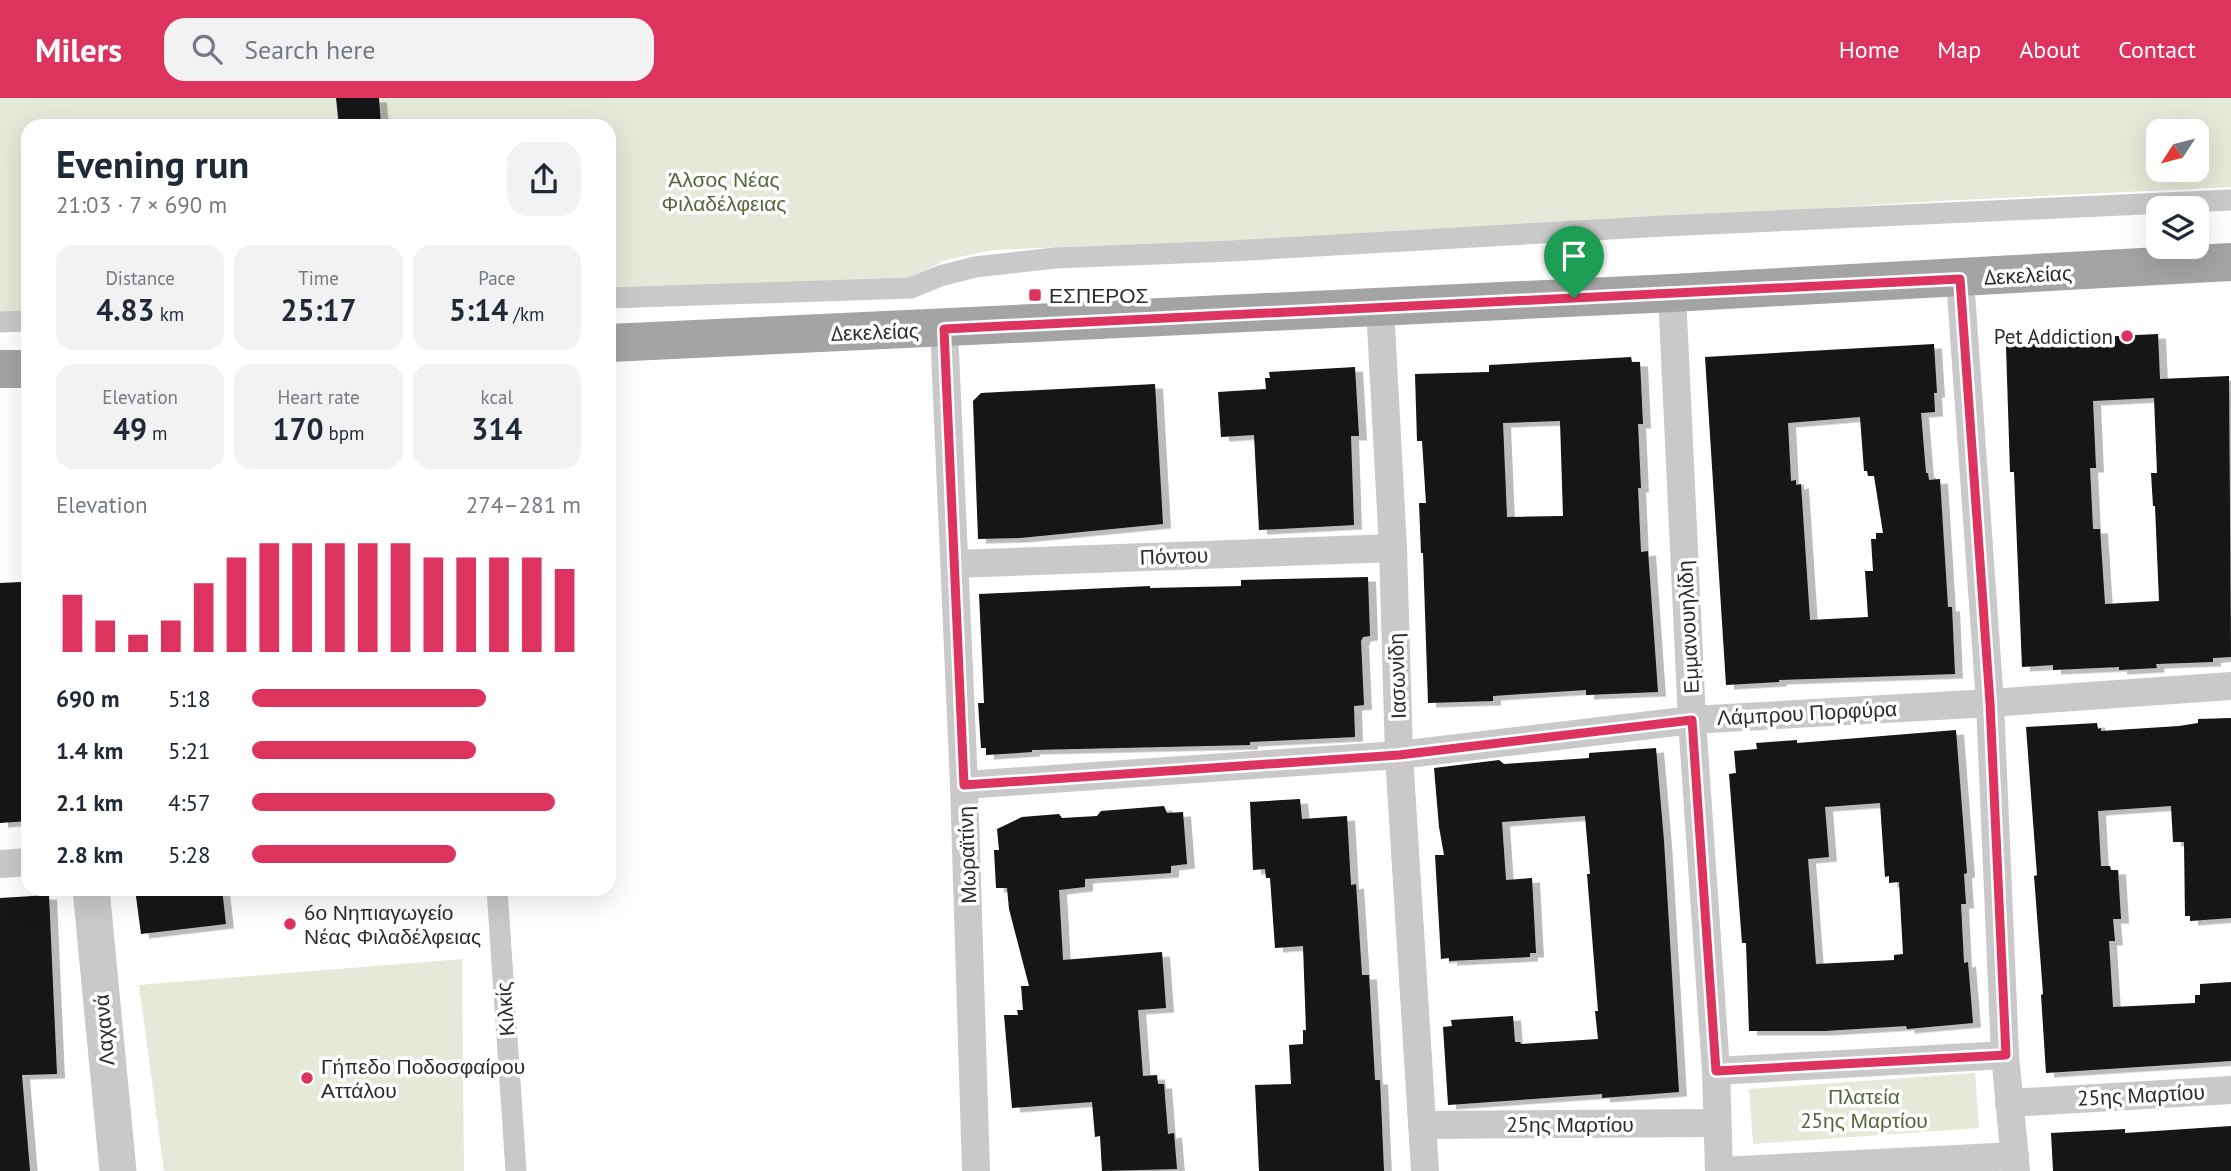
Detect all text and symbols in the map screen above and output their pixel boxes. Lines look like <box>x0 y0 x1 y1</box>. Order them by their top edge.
search box <box>164 18 654 81</box>
text: Milers <box>35 28 122 71</box>
icon: search <box>188 30 226 68</box>
text: Search here <box>244 33 375 66</box>
text: Home <box>1839 34 1899 65</box>
text: Map <box>1937 34 1981 65</box>
text: About <box>2019 34 2080 65</box>
text: Contact <box>2118 34 2196 65</box>
north arrow <box>2146 119 2208 182</box>
map controls <box>2146 119 2209 259</box>
text: Evening run <box>56 139 249 188</box>
button: share <box>507 142 581 216</box>
park label: Άλσος Νέας Φιλαδέλφειας <box>662 166 786 217</box>
text: 21:03 · 7 × 690 m <box>56 190 227 219</box>
button: layers <box>2146 196 2209 259</box>
pin <box>1544 226 1604 298</box>
icon: arrive <box>1555 237 1593 275</box>
street label: Δεκελείας <box>1983 259 2073 291</box>
text: Distance <box>105 266 175 290</box>
text: Time <box>298 266 339 290</box>
text: Pace <box>478 266 515 290</box>
place label: ΕΣΠΕΡΟΣ <box>1049 282 1149 309</box>
marker: ΕΣΠΕΡΟΣ <box>1027 287 1043 303</box>
text: 4.83 <box>96 290 155 329</box>
text: 25:17 <box>280 290 357 329</box>
text: 5:14 <box>449 290 508 329</box>
text: km <box>155 302 184 326</box>
text: /km <box>508 302 545 326</box>
street label: Δεκελείας <box>831 317 919 347</box>
place label: Pet Addiction <box>1994 323 2113 350</box>
marker: Pet Addiction <box>2119 328 2135 344</box>
text: Elevation <box>102 385 178 409</box>
text: Heart rate <box>277 385 360 409</box>
text: kcal <box>481 385 513 409</box>
text: 49 <box>113 409 147 448</box>
text: 170 <box>272 409 323 448</box>
text: 314 <box>471 409 522 448</box>
text: m <box>147 421 167 445</box>
text: bpm <box>323 421 365 445</box>
text: Elevation <box>56 490 148 519</box>
text: 274–281 m <box>466 490 581 519</box>
street label: Πόντου <box>1139 541 1209 571</box>
street label: Εμμανουηλίδη <box>1671 560 1705 694</box>
street label: Ιασωνίδη <box>1382 633 1412 719</box>
text: 690 m <box>56 684 119 713</box>
text: 5:18 <box>168 684 211 713</box>
street label: Λάμπρου Πορφύρα <box>1716 695 1898 731</box>
text: 1.4 km <box>56 736 123 765</box>
text: 5:21 <box>168 736 211 765</box>
text: 2.1 km <box>56 788 123 817</box>
text: 4:57 <box>168 788 211 817</box>
street label: Μωραϊτίνη <box>952 806 982 904</box>
text: 2.8 km <box>56 840 123 869</box>
text: 5:28 <box>168 840 211 869</box>
place label: 6ο Νηπιαγωγείο Νέας Φιλαδέλφειας <box>304 899 481 950</box>
marker: 6ο Νηπιαγωγείο Νέας Φιλαδέλφειας <box>282 916 298 932</box>
street label: Κιλκίς <box>490 981 520 1037</box>
street label: Λαχανά <box>87 993 121 1067</box>
place label: Γήπεδο Ποδοσφαίρου Αττάλου <box>321 1053 525 1104</box>
marker: Γήπεδο Ποδοσφαίρου Αττάλου <box>299 1070 315 1086</box>
street label: 25ης Μαρτίου <box>2077 1078 2205 1112</box>
park label: Πλατεία 25ης Μαρτίου <box>1800 1083 1928 1134</box>
street label: 25ης Μαρτίου <box>1506 1111 1634 1138</box>

